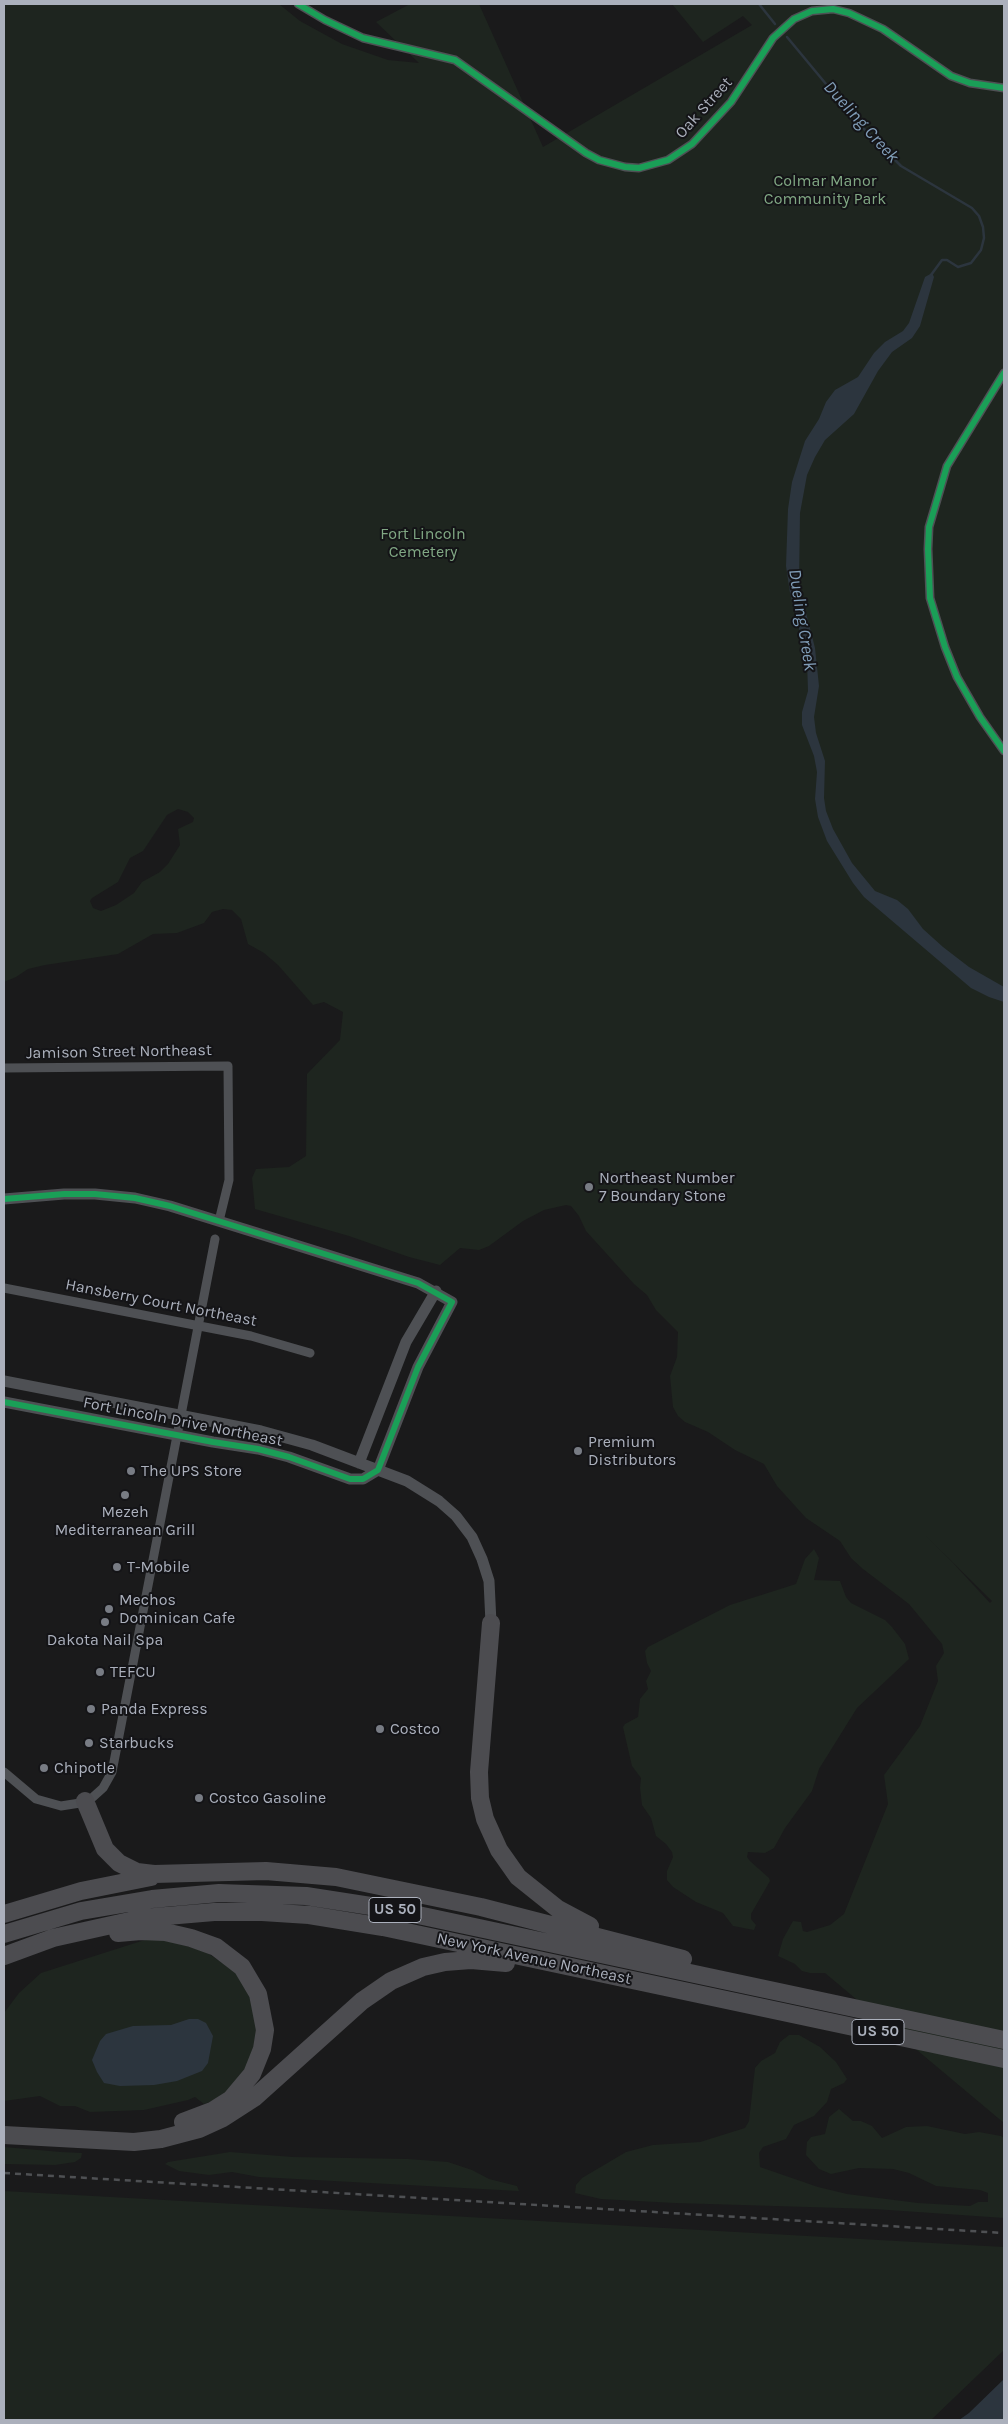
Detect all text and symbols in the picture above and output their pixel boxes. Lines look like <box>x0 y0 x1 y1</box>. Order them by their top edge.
street label: Oak Street <box>671 73 737 143</box>
water label: Dueling Creek <box>819 77 903 167</box>
park label: Colmar Manor Community Park <box>764 171 886 209</box>
park label: Fort Lincoln Cemetery <box>380 524 466 562</box>
water label: Dueling Creek <box>783 567 821 673</box>
street label: Jamison Street Northeast <box>26 1041 212 1063</box>
place label: Northeast Number 7 Boundary Stone <box>599 1168 734 1206</box>
marker: Northeast Number 7 Boundary Stone <box>583 1181 595 1193</box>
street label: Hansberry Court Northeast <box>64 1275 258 1331</box>
street label: Fort Lincoln Drive Northeast <box>82 1393 284 1451</box>
place label: Premium Distributors <box>588 1432 676 1470</box>
marker: Premium Distributors <box>572 1445 584 1457</box>
place label: The UPS Store <box>141 1461 242 1481</box>
marker: The UPS Store <box>125 1465 137 1477</box>
marker: Mezeh Mediterranean Grill <box>119 1489 131 1501</box>
place label: Mezeh Mediterranean Grill <box>55 1502 195 1540</box>
place label: T-Mobile <box>127 1557 190 1577</box>
marker: T-Mobile <box>111 1561 123 1573</box>
place label: Mechos Dominican Cafe <box>119 1590 235 1628</box>
marker: Mechos Dominican Cafe <box>103 1603 115 1615</box>
marker: Dakota Nail Spa <box>99 1616 111 1628</box>
place label: Dakota Nail Spa <box>47 1630 163 1650</box>
place label: TEFCU <box>110 1662 156 1682</box>
marker: TEFCU <box>94 1666 106 1678</box>
place label: Panda Express <box>101 1699 208 1719</box>
marker: Panda Express <box>85 1703 97 1715</box>
place label: Costco <box>390 1719 440 1739</box>
marker: Costco <box>374 1723 386 1735</box>
place label: Starbucks <box>99 1733 174 1753</box>
marker: Starbucks <box>83 1737 95 1749</box>
place label: Chipotle <box>54 1758 115 1778</box>
marker: Chipotle <box>38 1762 50 1774</box>
place label: Costco Gasoline <box>209 1788 326 1808</box>
marker: Costco Gasoline <box>193 1792 205 1804</box>
road number: US 50 <box>369 1898 421 1922</box>
street label: New York Avenue Northeast <box>435 1929 633 1989</box>
road number: US 50 <box>852 2020 904 2044</box>

